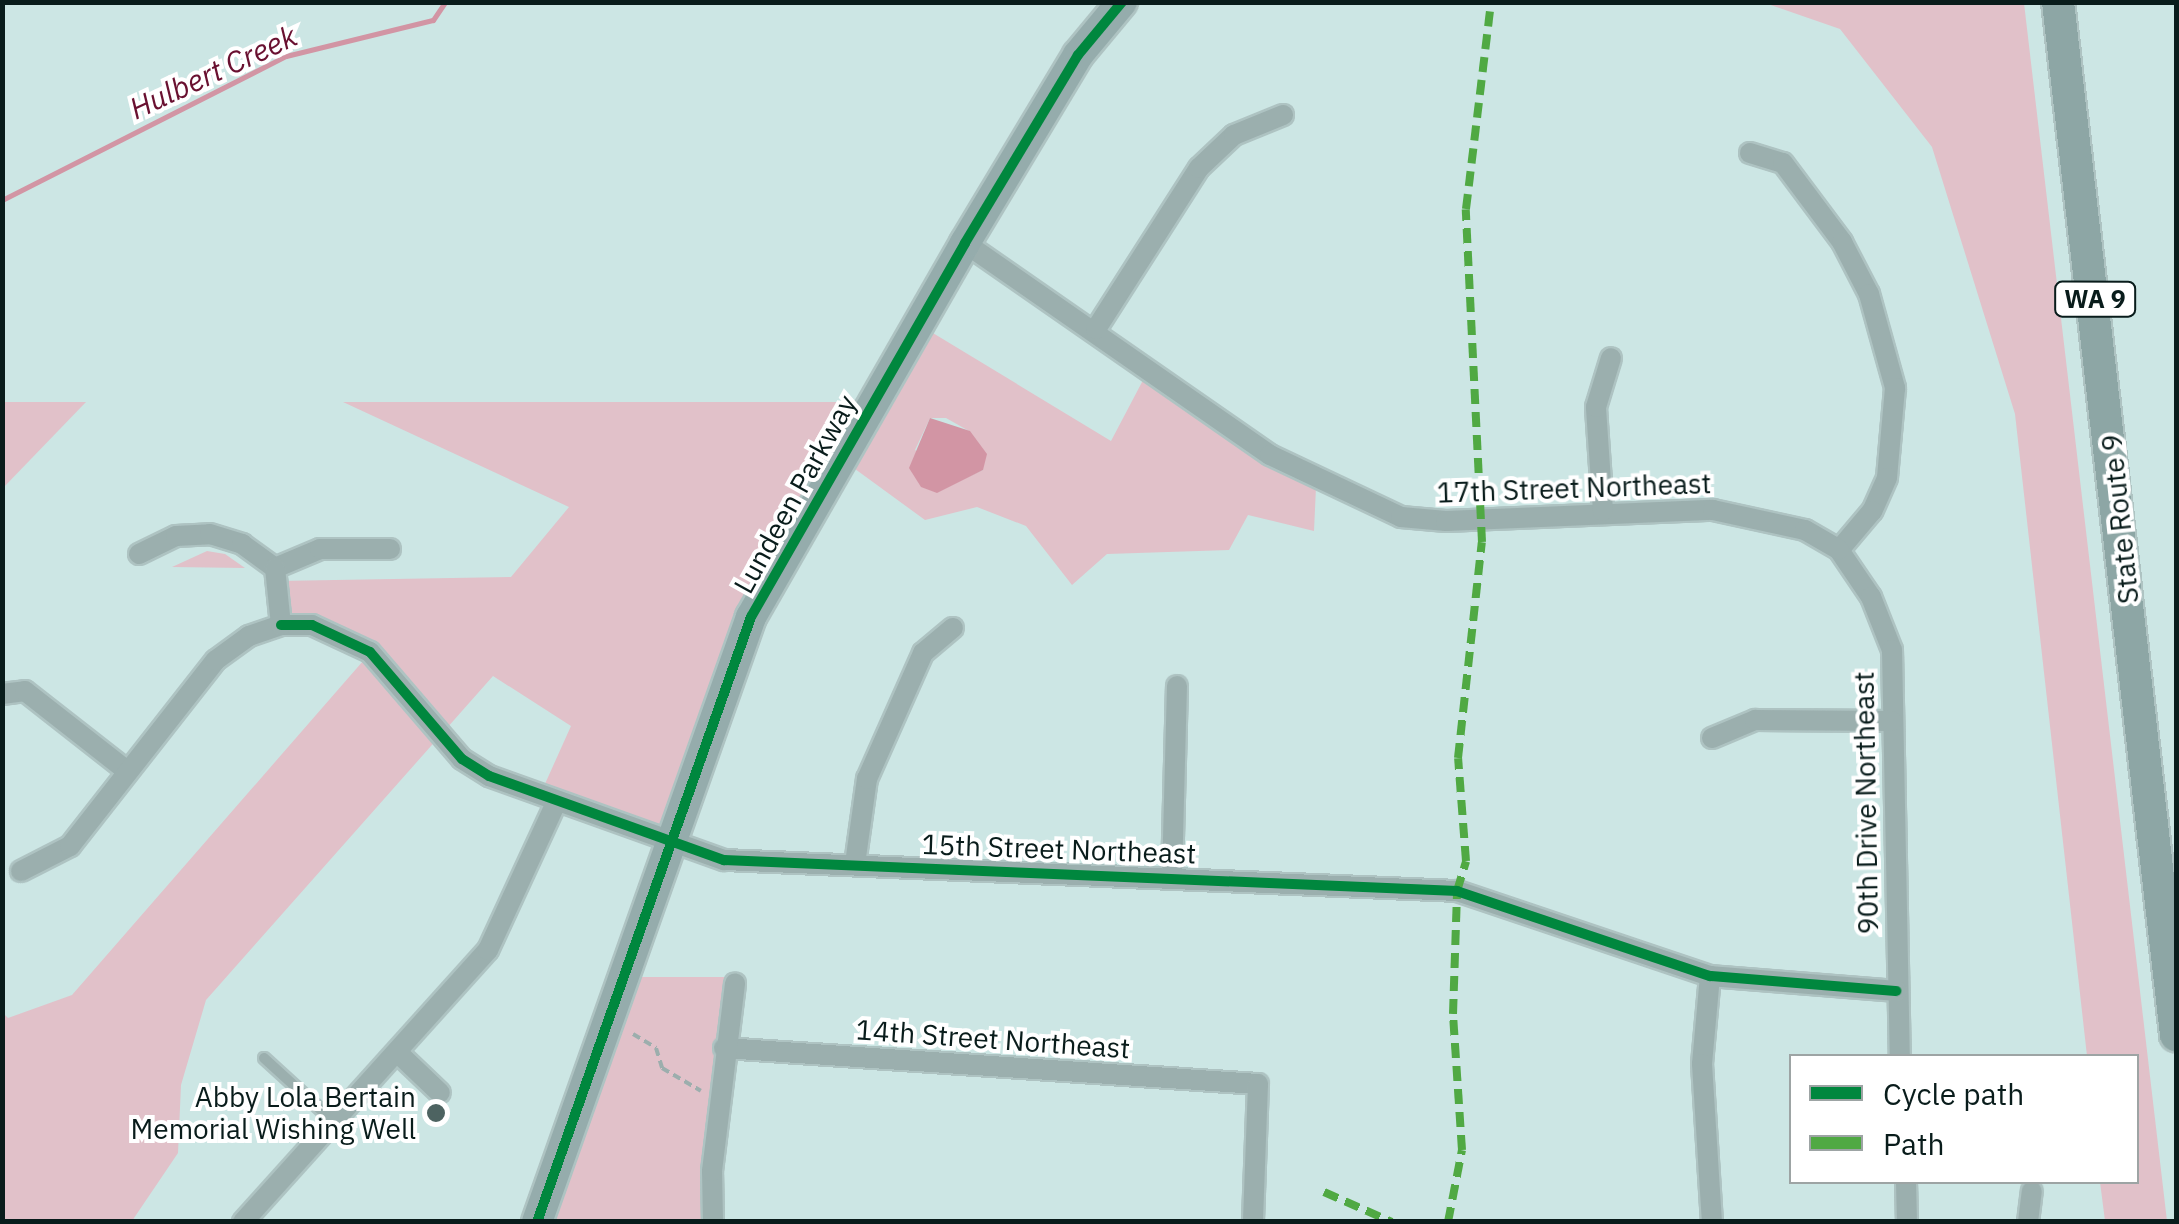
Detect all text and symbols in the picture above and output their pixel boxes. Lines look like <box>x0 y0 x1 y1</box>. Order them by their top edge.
water label: Hulbert Creek <box>124 18 302 126</box>
road number: WA 9 <box>2052 279 2138 319</box>
street label: Lundeen Parkway <box>727 389 863 599</box>
street label: State Route 9 <box>2094 433 2146 605</box>
street label: 17th Street Northeast <box>1436 466 1712 510</box>
street label: 90th Drive Northeast <box>1847 671 1885 935</box>
street label: 15th Street Northeast <box>921 827 1197 871</box>
street label: 14th Street Northeast <box>855 1013 1131 1065</box>
legend <box>1789 1054 2139 1184</box>
text: Cycle path <box>1883 1074 2024 1113</box>
place label: Abby Lola Bertain Memorial Wishing Well <box>131 1080 416 1146</box>
marker: Abby Lola Bertain Memorial Wishing Well <box>425 1102 447 1124</box>
text: Path <box>1883 1124 1944 1163</box>

